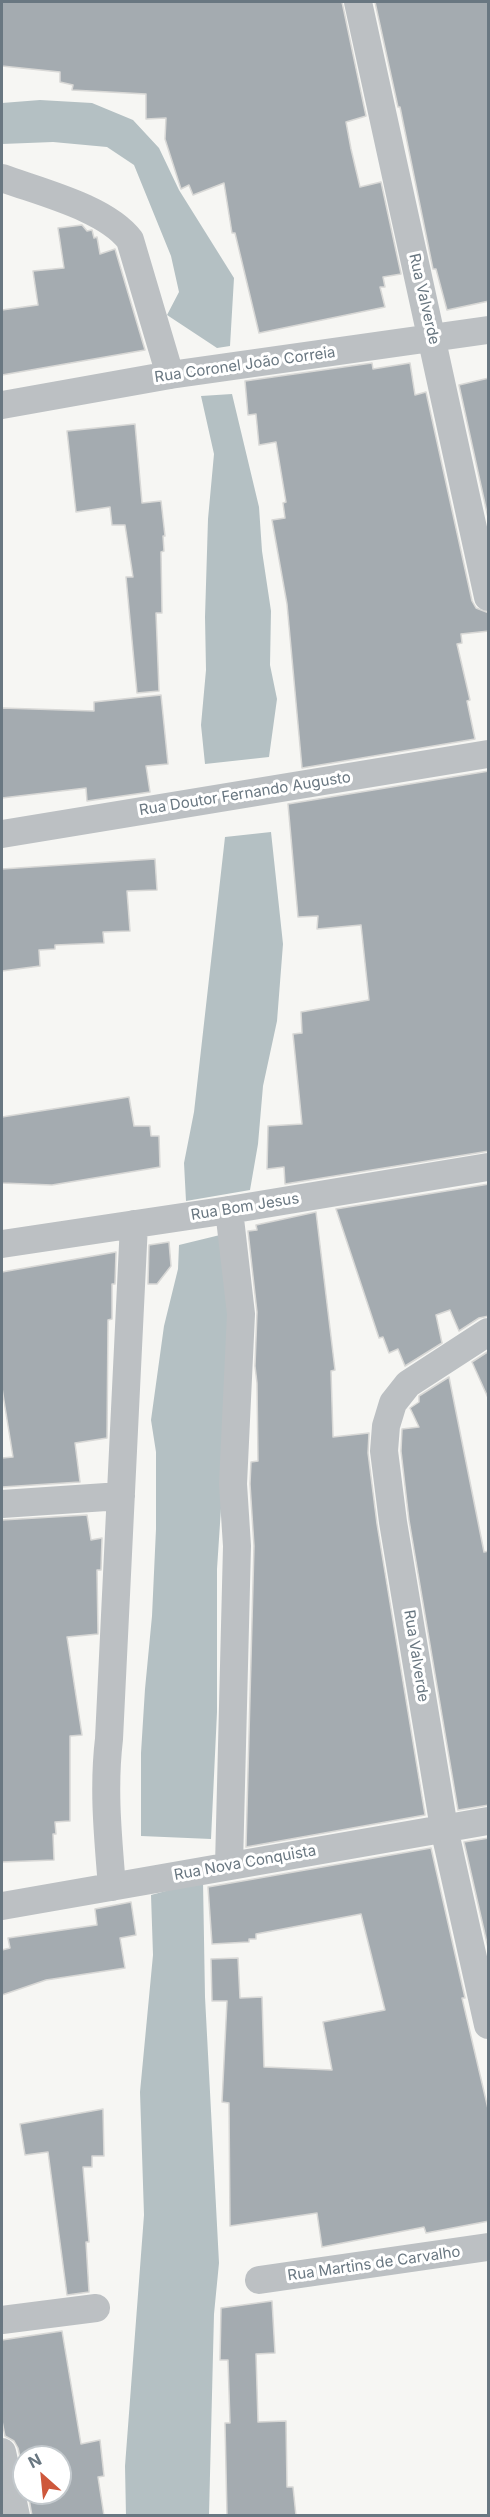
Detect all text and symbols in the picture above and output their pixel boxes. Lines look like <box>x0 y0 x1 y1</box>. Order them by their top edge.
street label: Rua Valverde <box>405 252 443 346</box>
street label: Rua Coronel João Correia <box>153 343 337 387</box>
street label: Rua Doutor Fernando Augusto <box>138 768 352 820</box>
street label: Rua Bom Jesus <box>190 1190 300 1224</box>
street label: Rua Valverde <box>400 1609 432 1703</box>
street label: Rua Nova Conquista <box>173 1842 317 1884</box>
street label: Rua Martins de Carvalho <box>286 2243 462 2285</box>
north arrow <box>12 2445 72 2505</box>
text: N <box>25 2449 45 2472</box>

